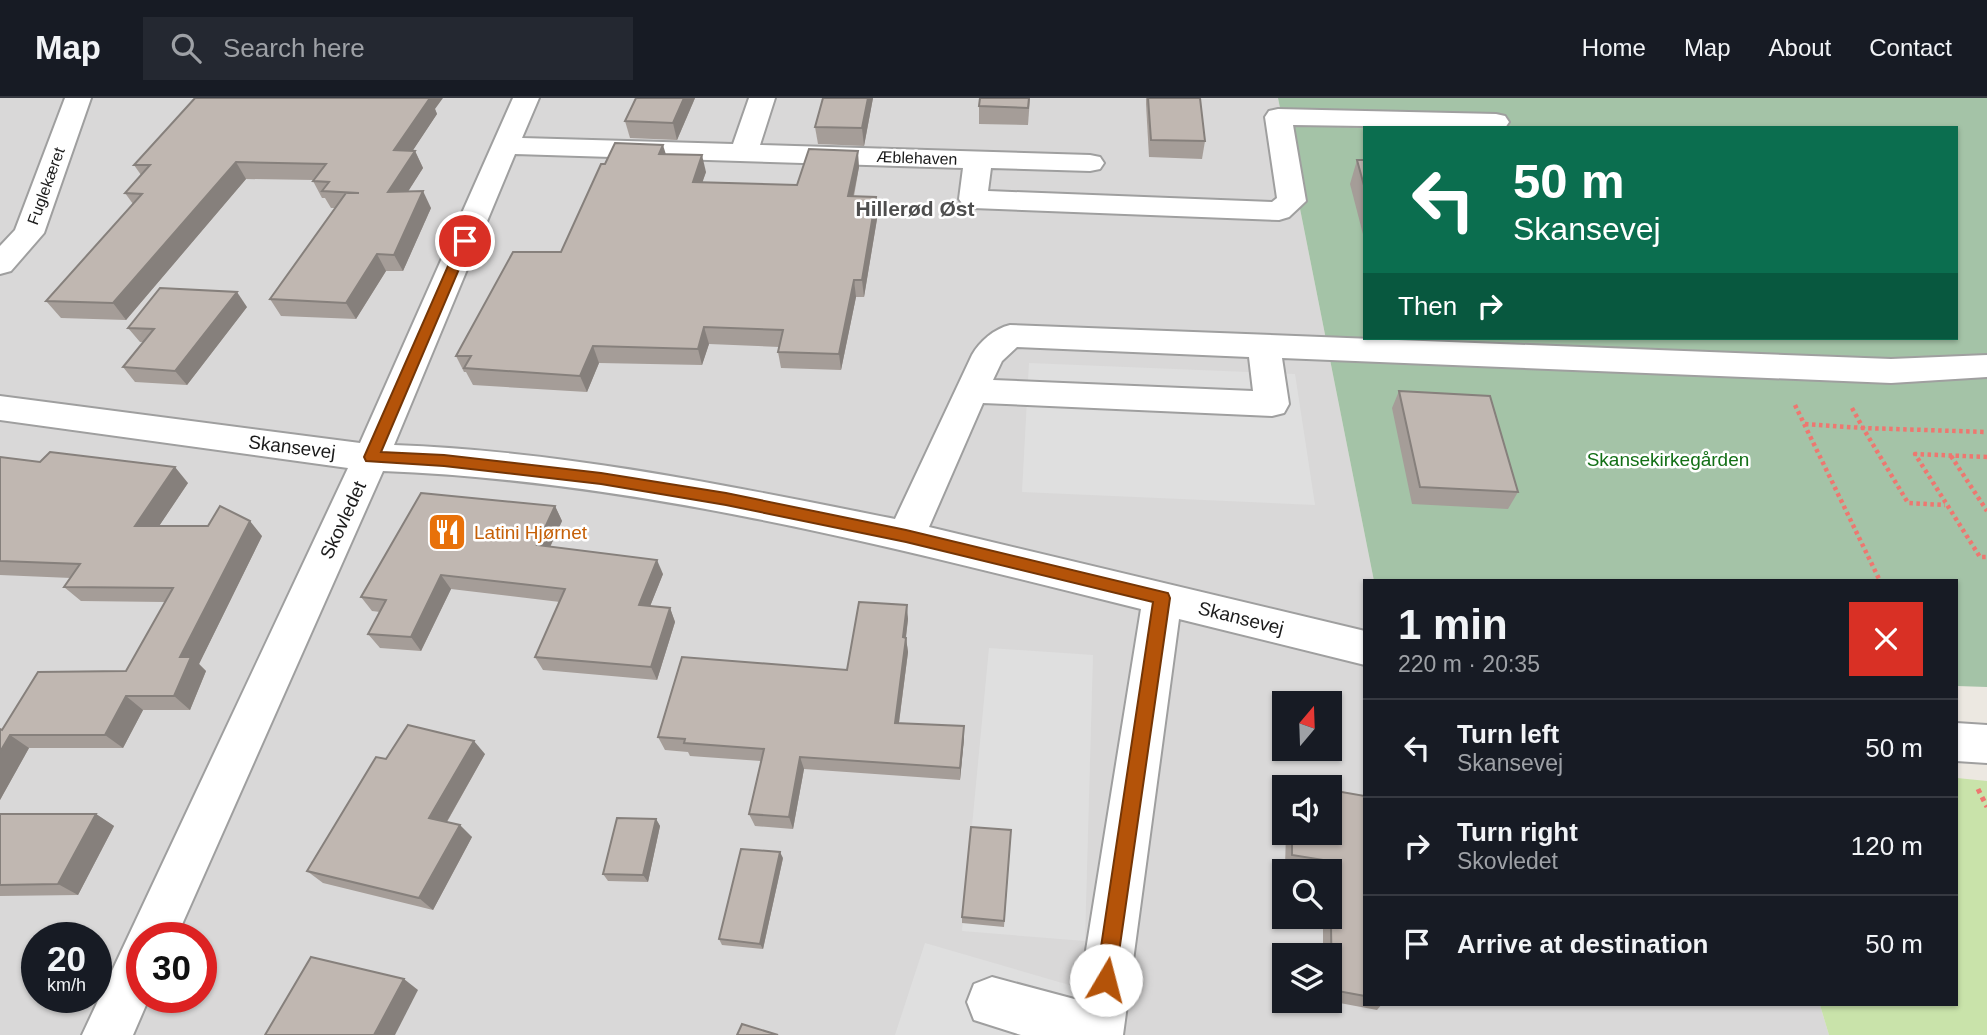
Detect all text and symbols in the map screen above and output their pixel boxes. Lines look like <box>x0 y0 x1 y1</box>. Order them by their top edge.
search box <box>143 17 633 80</box>
text: Map <box>35 29 101 66</box>
icon: search <box>167 29 205 67</box>
text: Search here <box>223 33 365 63</box>
text: Home <box>1582 34 1646 61</box>
text: Map <box>1684 34 1731 61</box>
text: About <box>1769 34 1831 61</box>
text: Contact <box>1869 34 1952 61</box>
street label: Fuglekæret <box>24 145 68 227</box>
street label: Æblehaven <box>876 148 958 168</box>
icon: left <box>1398 154 1489 245</box>
text: 50 m <box>1513 154 1625 208</box>
district label: Hillerød Øst <box>855 197 975 220</box>
pin <box>435 211 495 271</box>
text: Skansevej <box>1513 211 1661 247</box>
icon: arrive <box>446 222 484 260</box>
icon: right <box>1471 287 1509 325</box>
text: Then <box>1398 291 1457 321</box>
street label: Skansevej <box>247 431 337 463</box>
park label: Skansekirkegården <box>1587 449 1749 470</box>
street label: Skovledet <box>316 477 370 562</box>
restaurant icon: Latini Hjørnet <box>426 511 468 553</box>
place label: Latini Hjørnet <box>474 522 588 543</box>
street label: Skansevej <box>1196 597 1286 639</box>
text: 1 min <box>1398 601 1508 648</box>
button: close <box>1849 602 1923 676</box>
text: 220 m · 20:35 <box>1398 651 1540 677</box>
north arrow <box>1272 691 1342 761</box>
map controls <box>1272 691 1342 1013</box>
text: Turn left <box>1457 719 1559 749</box>
icon: left <box>1398 729 1436 767</box>
text: 50 m <box>1865 733 1923 763</box>
text: Skansevej <box>1457 750 1563 776</box>
button: sound <box>1272 775 1342 845</box>
text: Turn right <box>1457 817 1578 847</box>
icon: right <box>1398 827 1436 865</box>
text: 120 m <box>1851 831 1923 861</box>
text: Skovledet <box>1457 848 1558 874</box>
button: search <box>1272 859 1342 929</box>
speed limit sign: 30 <box>126 922 217 1013</box>
icon: arrive <box>1398 925 1436 963</box>
text: Arrive at destination <box>1457 929 1708 959</box>
text: 50 m <box>1865 929 1923 959</box>
text: 20 <box>47 939 86 978</box>
position arrow <box>1069 943 1143 1017</box>
button: layers <box>1272 943 1342 1013</box>
text: km/h <box>47 975 86 995</box>

